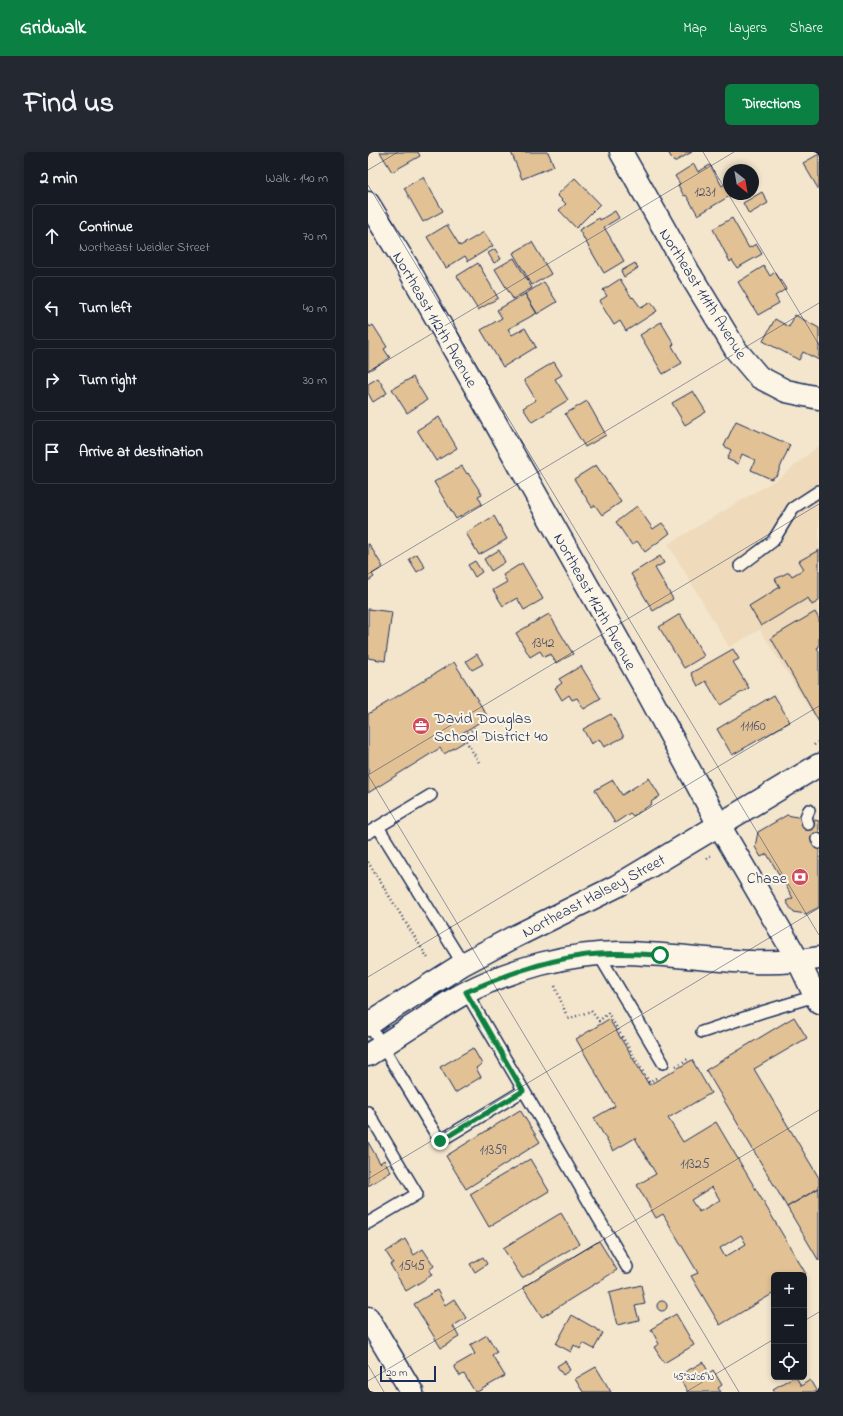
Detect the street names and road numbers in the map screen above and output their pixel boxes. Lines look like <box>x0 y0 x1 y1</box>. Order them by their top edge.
street label: Northeast 111th Avenue <box>652 224 753 365</box>
street label: Northeast 112th Avenue <box>386 248 483 393</box>
street label: Northeast 112th Avenue <box>547 529 642 676</box>
street label: Northeast Halsey Street <box>518 848 671 945</box>

